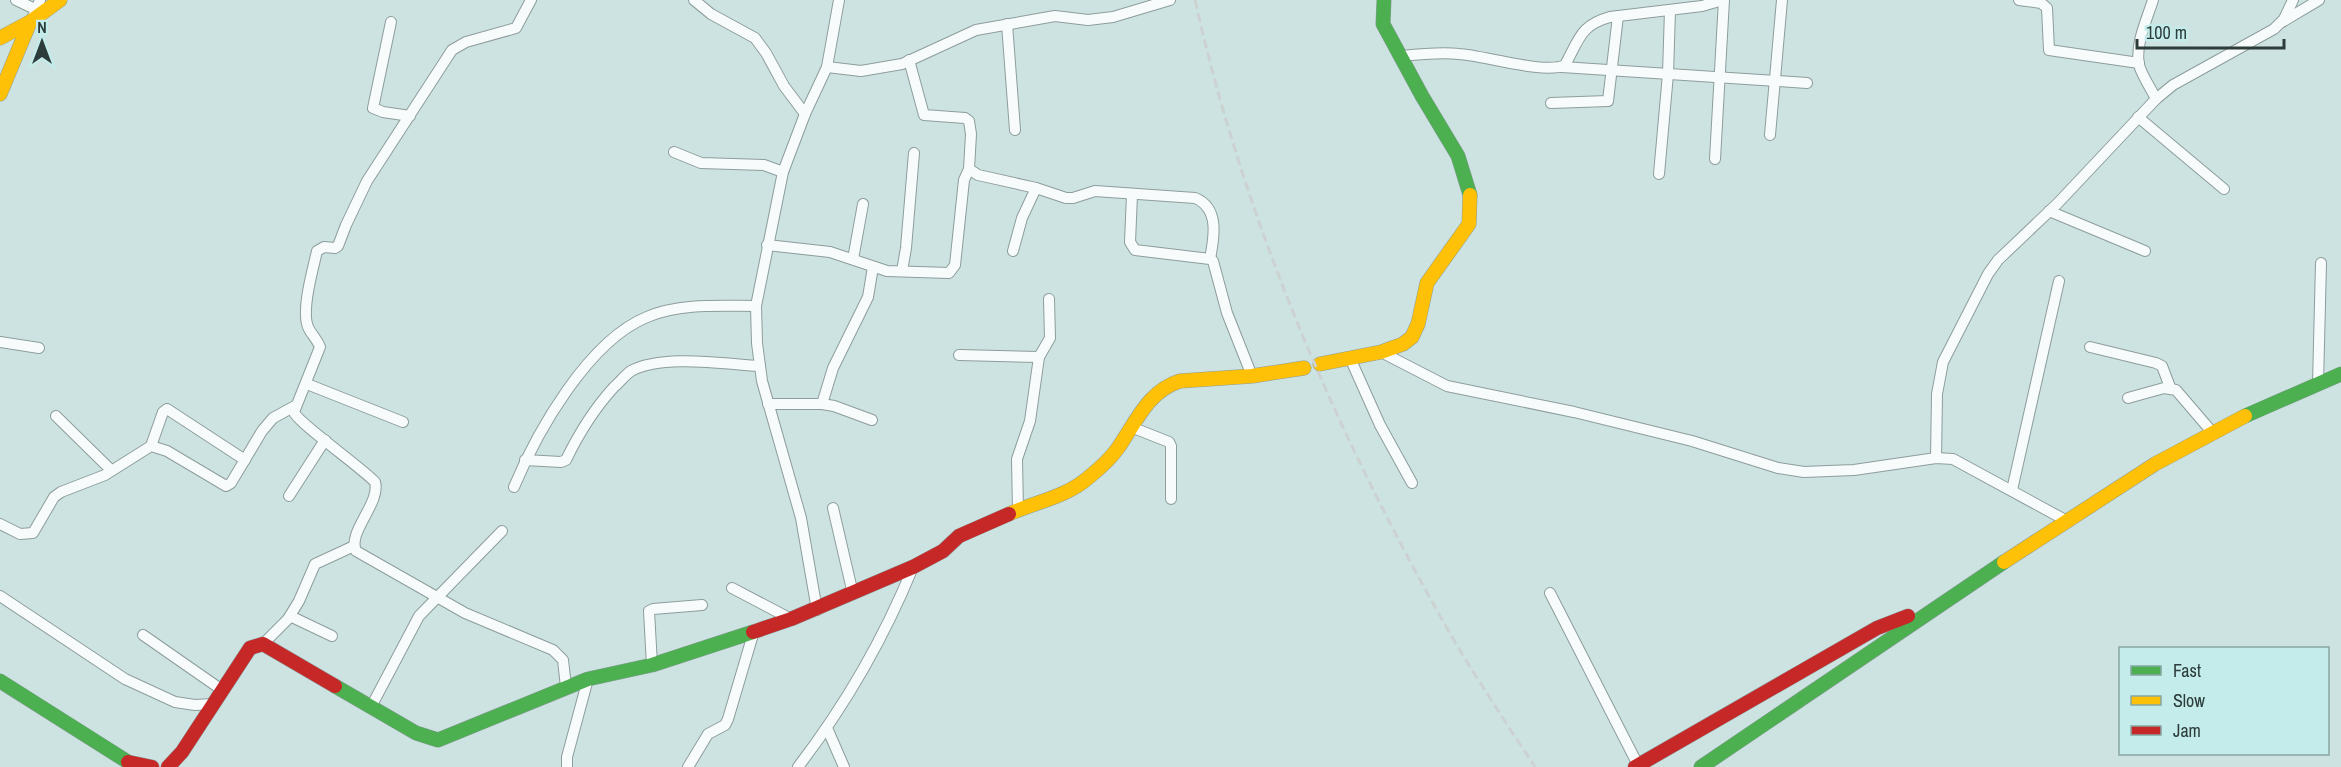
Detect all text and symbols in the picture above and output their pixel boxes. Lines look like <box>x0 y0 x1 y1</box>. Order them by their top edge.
north arrow <box>12 12 72 72</box>
scale bar <box>2137 12 2284 50</box>
text: N <box>37 16 47 38</box>
text: 100 m <box>2146 20 2187 45</box>
legend <box>2119 647 2329 755</box>
text: Fast <box>2173 658 2201 683</box>
text: Slow <box>2173 688 2205 713</box>
text: Jam <box>2173 718 2201 743</box>

